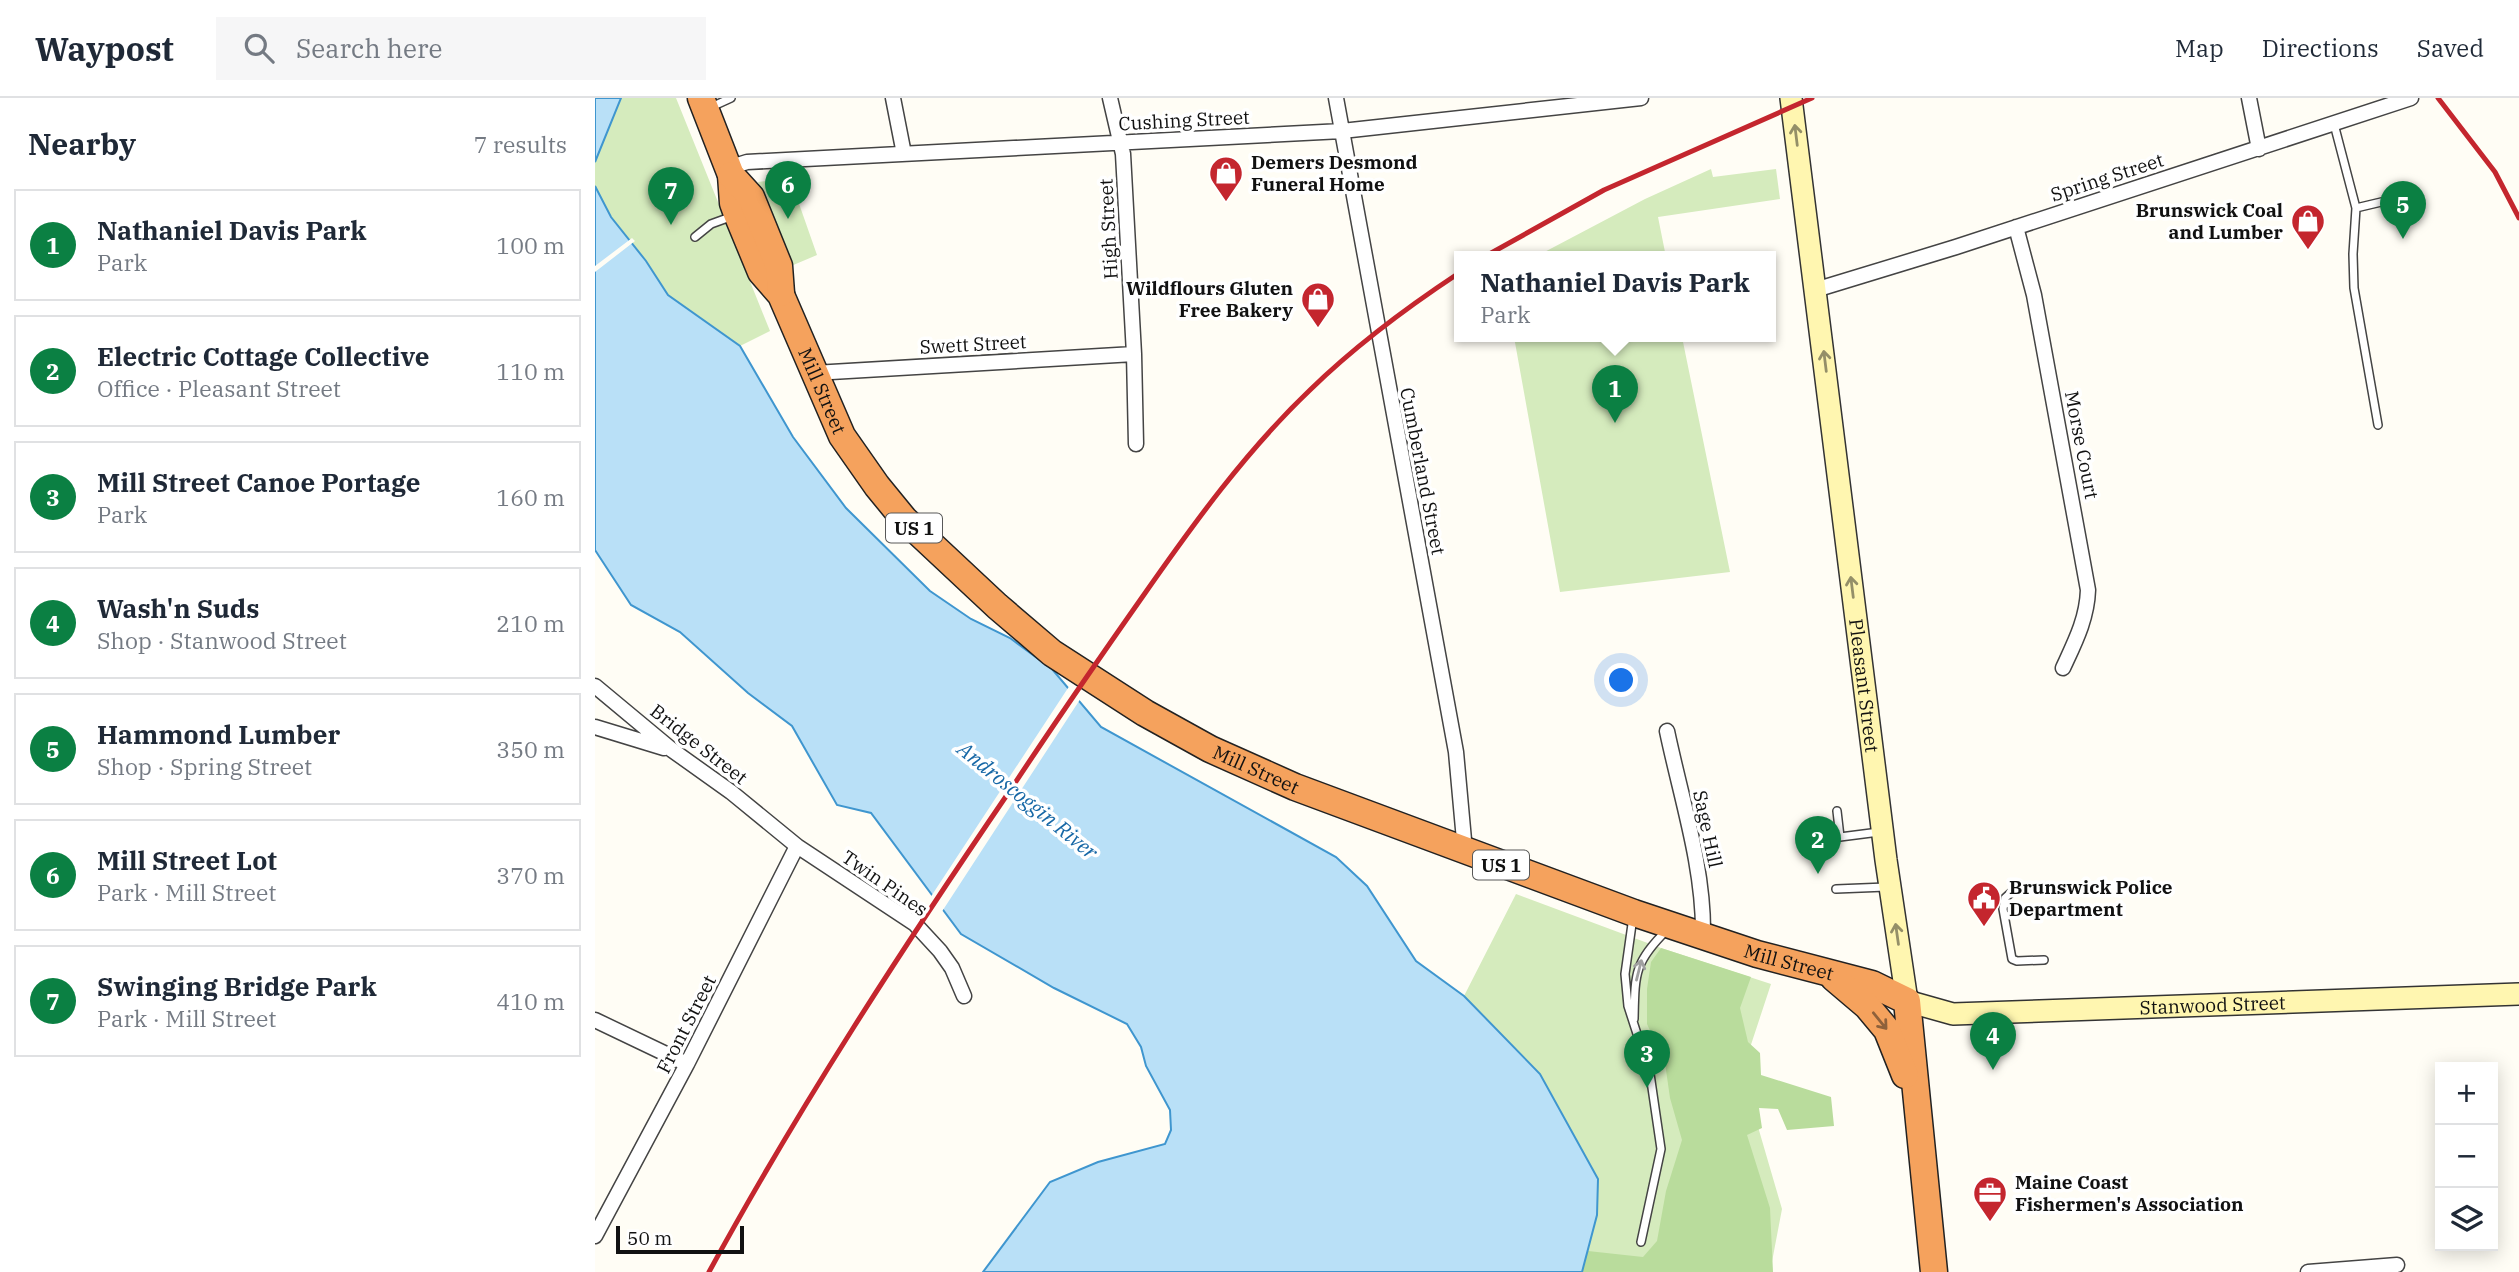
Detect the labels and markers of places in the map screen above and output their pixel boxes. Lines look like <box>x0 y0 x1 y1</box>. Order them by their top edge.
place label: Demers Desmond Funeral Home <box>1251 150 1418 196</box>
shop icon: Demers Desmond Funeral Home <box>1207 154 1245 203</box>
pin: 6 <box>765 161 811 219</box>
pin: 7 <box>648 167 694 225</box>
pin: 5 <box>2380 181 2426 239</box>
place label: Brunswick Coal and Lumber <box>2136 198 2284 244</box>
shop icon: Brunswick Coal and Lumber <box>2289 202 2327 251</box>
place label: Wildflours Gluten Free Bakery <box>1126 276 1293 322</box>
shop icon: Wildflours Gluten Free Bakery <box>1299 280 1337 329</box>
pin: 1 <box>1592 365 1638 423</box>
pin: 2 <box>1795 816 1841 874</box>
place label: Brunswick Police Department <box>2009 875 2173 921</box>
public building icon: Brunswick Police Department <box>1965 879 2003 928</box>
pin: 4 <box>1970 1012 2016 1070</box>
pin: 3 <box>1624 1030 1670 1088</box>
place label: Maine Coast Fishermen's Association <box>2015 1170 2244 1216</box>
office icon: Maine Coast Fishermen's Association <box>1971 1174 2009 1223</box>

